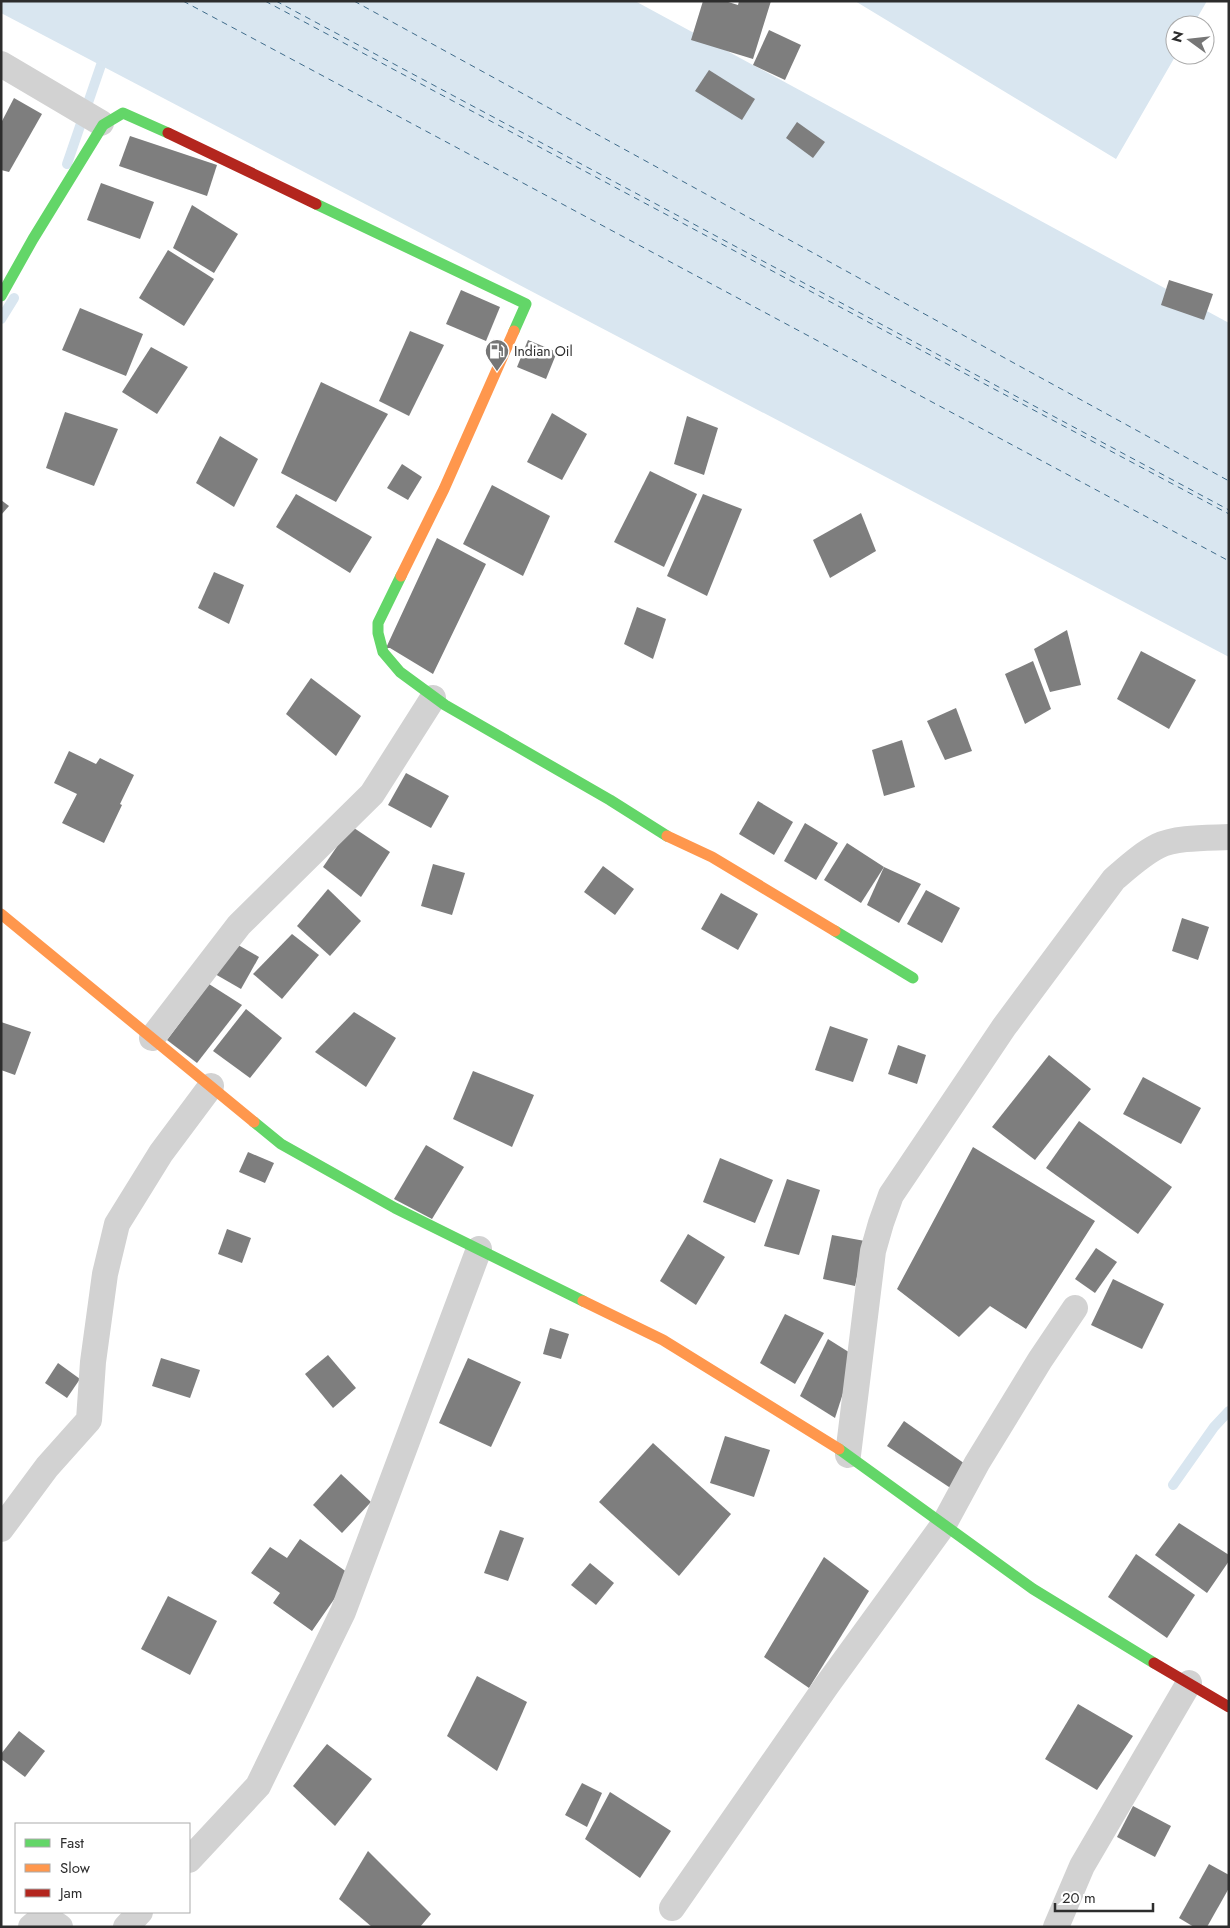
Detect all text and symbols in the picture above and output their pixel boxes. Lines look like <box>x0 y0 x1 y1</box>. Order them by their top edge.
north arrow <box>1165 15 1215 65</box>
text: N <box>1166 29 1189 45</box>
fuel station icon: Indian Oil <box>484 338 510 372</box>
place label: Indian Oil <box>514 341 573 361</box>
legend <box>15 1823 190 1913</box>
text: Fast <box>60 1832 84 1854</box>
text: Slow <box>60 1857 91 1879</box>
scale bar <box>1055 1880 1152 1912</box>
text: Jam <box>58 1882 83 1904</box>
text: 20 m <box>1062 1887 1096 1909</box>

